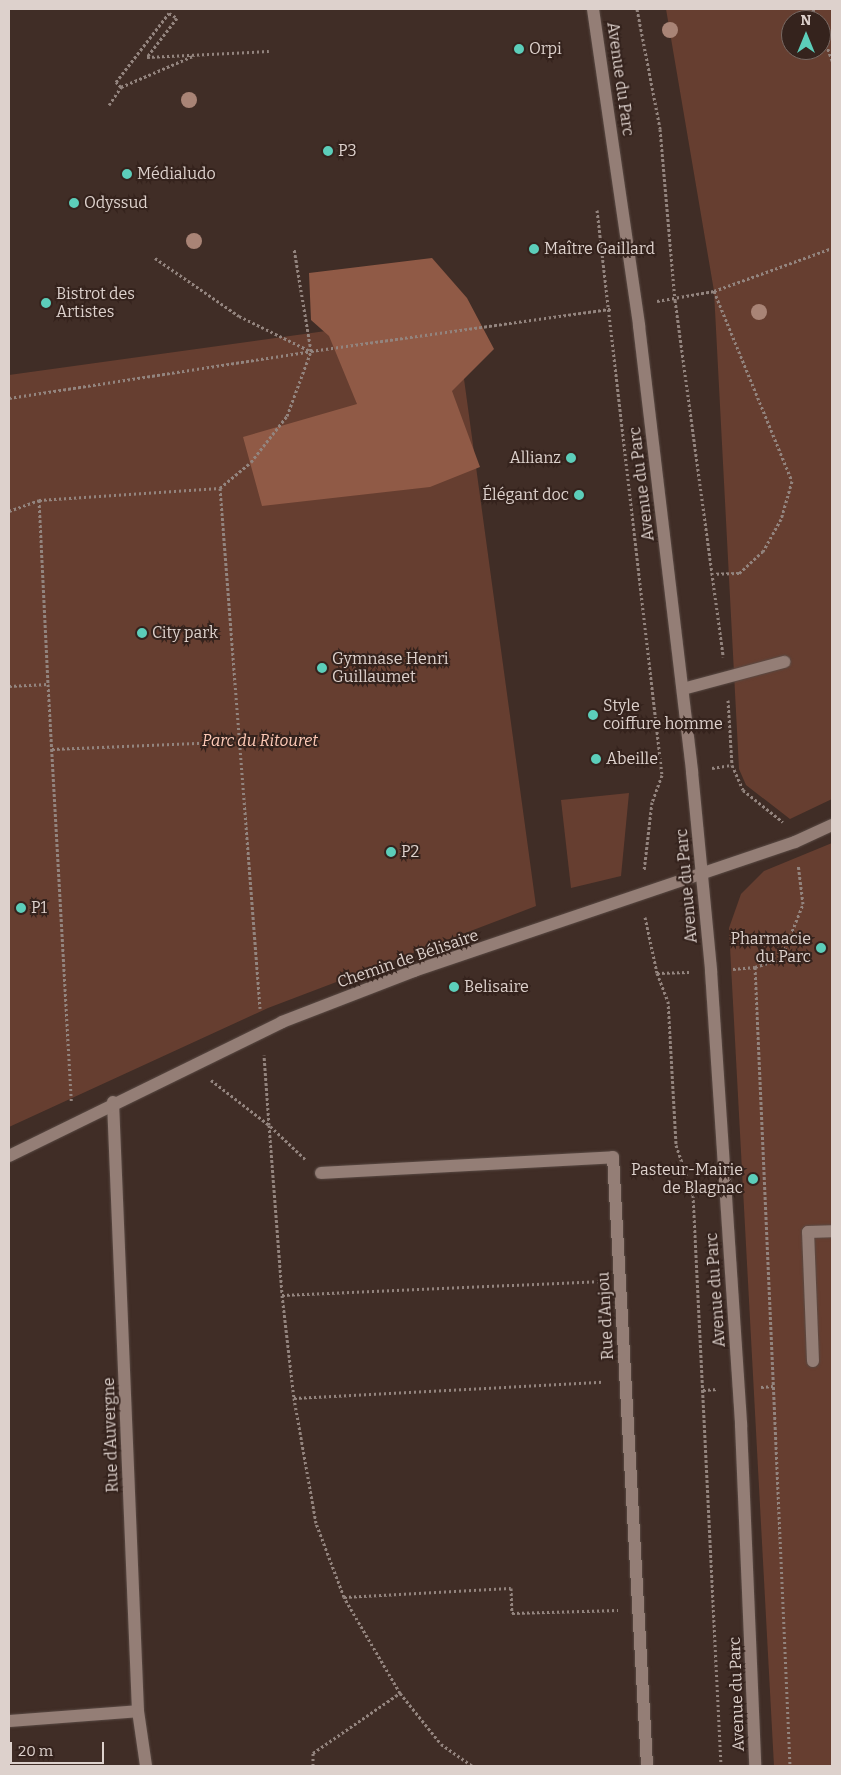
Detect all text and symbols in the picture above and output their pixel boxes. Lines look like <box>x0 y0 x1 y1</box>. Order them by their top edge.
north arrow <box>781 10 831 60</box>
text: N <box>801 12 811 29</box>
street label: Avenue du Parc <box>603 21 637 137</box>
place label: Orpi <box>529 39 562 59</box>
marker: Orpi <box>513 43 525 55</box>
place label: P3 <box>338 141 357 161</box>
marker: P3 <box>322 145 334 157</box>
place label: Médialudo <box>137 164 216 184</box>
marker: Médialudo <box>121 168 133 180</box>
place label: Odyssud <box>84 193 148 213</box>
marker: Odyssud <box>68 197 80 209</box>
place label: Maître Gaillard <box>544 239 655 259</box>
marker: Maître Gaillard <box>528 243 540 255</box>
place label: Bistrot des Artistes <box>56 284 135 322</box>
marker: Bistrot des Artistes <box>40 297 52 309</box>
street label: Avenue du Parc <box>625 426 659 542</box>
place label: Allianz <box>510 448 561 468</box>
marker: Allianz <box>565 452 577 464</box>
place label: Élégant doc <box>482 485 569 505</box>
marker: Élégant doc <box>573 489 585 501</box>
place label: City park <box>152 623 218 643</box>
marker: City park <box>136 627 148 639</box>
place label: Gymnase Henri Guillaumet <box>332 649 449 687</box>
marker: Gymnase Henri Guillaumet <box>316 662 328 674</box>
place label: Style coiffure homme <box>603 696 723 734</box>
marker: Style coiffure homme <box>587 709 599 721</box>
park label: Parc du Ritouret <box>202 731 318 751</box>
place label: Abeille <box>606 749 658 769</box>
marker: Abeille <box>590 753 602 765</box>
street label: Avenue du Parc <box>672 828 702 944</box>
place label: P2 <box>401 842 419 862</box>
marker: P2 <box>385 846 397 858</box>
place label: P1 <box>31 898 47 918</box>
marker: P1 <box>15 902 27 914</box>
street label: Chemin de Bélisaire <box>335 926 481 992</box>
place label: Pharmacie du Parc <box>731 929 811 967</box>
marker: Pharmacie du Parc <box>815 942 827 954</box>
place label: Belisaire <box>464 977 529 997</box>
marker: Belisaire <box>448 981 460 993</box>
place label: Pasteur-Mairie de Blagnac <box>631 1160 743 1198</box>
marker: Pasteur-Mairie de Blagnac <box>747 1173 759 1185</box>
street label: Avenue du Parc <box>702 1232 730 1348</box>
street label: Rue d'Anjou <box>594 1272 618 1360</box>
street label: Rue d'Auvergne <box>99 1377 123 1493</box>
street label: Avenue du Parc <box>725 1636 749 1752</box>
scale bar <box>12 1732 106 1764</box>
text: 20 m <box>18 1742 53 1760</box>

